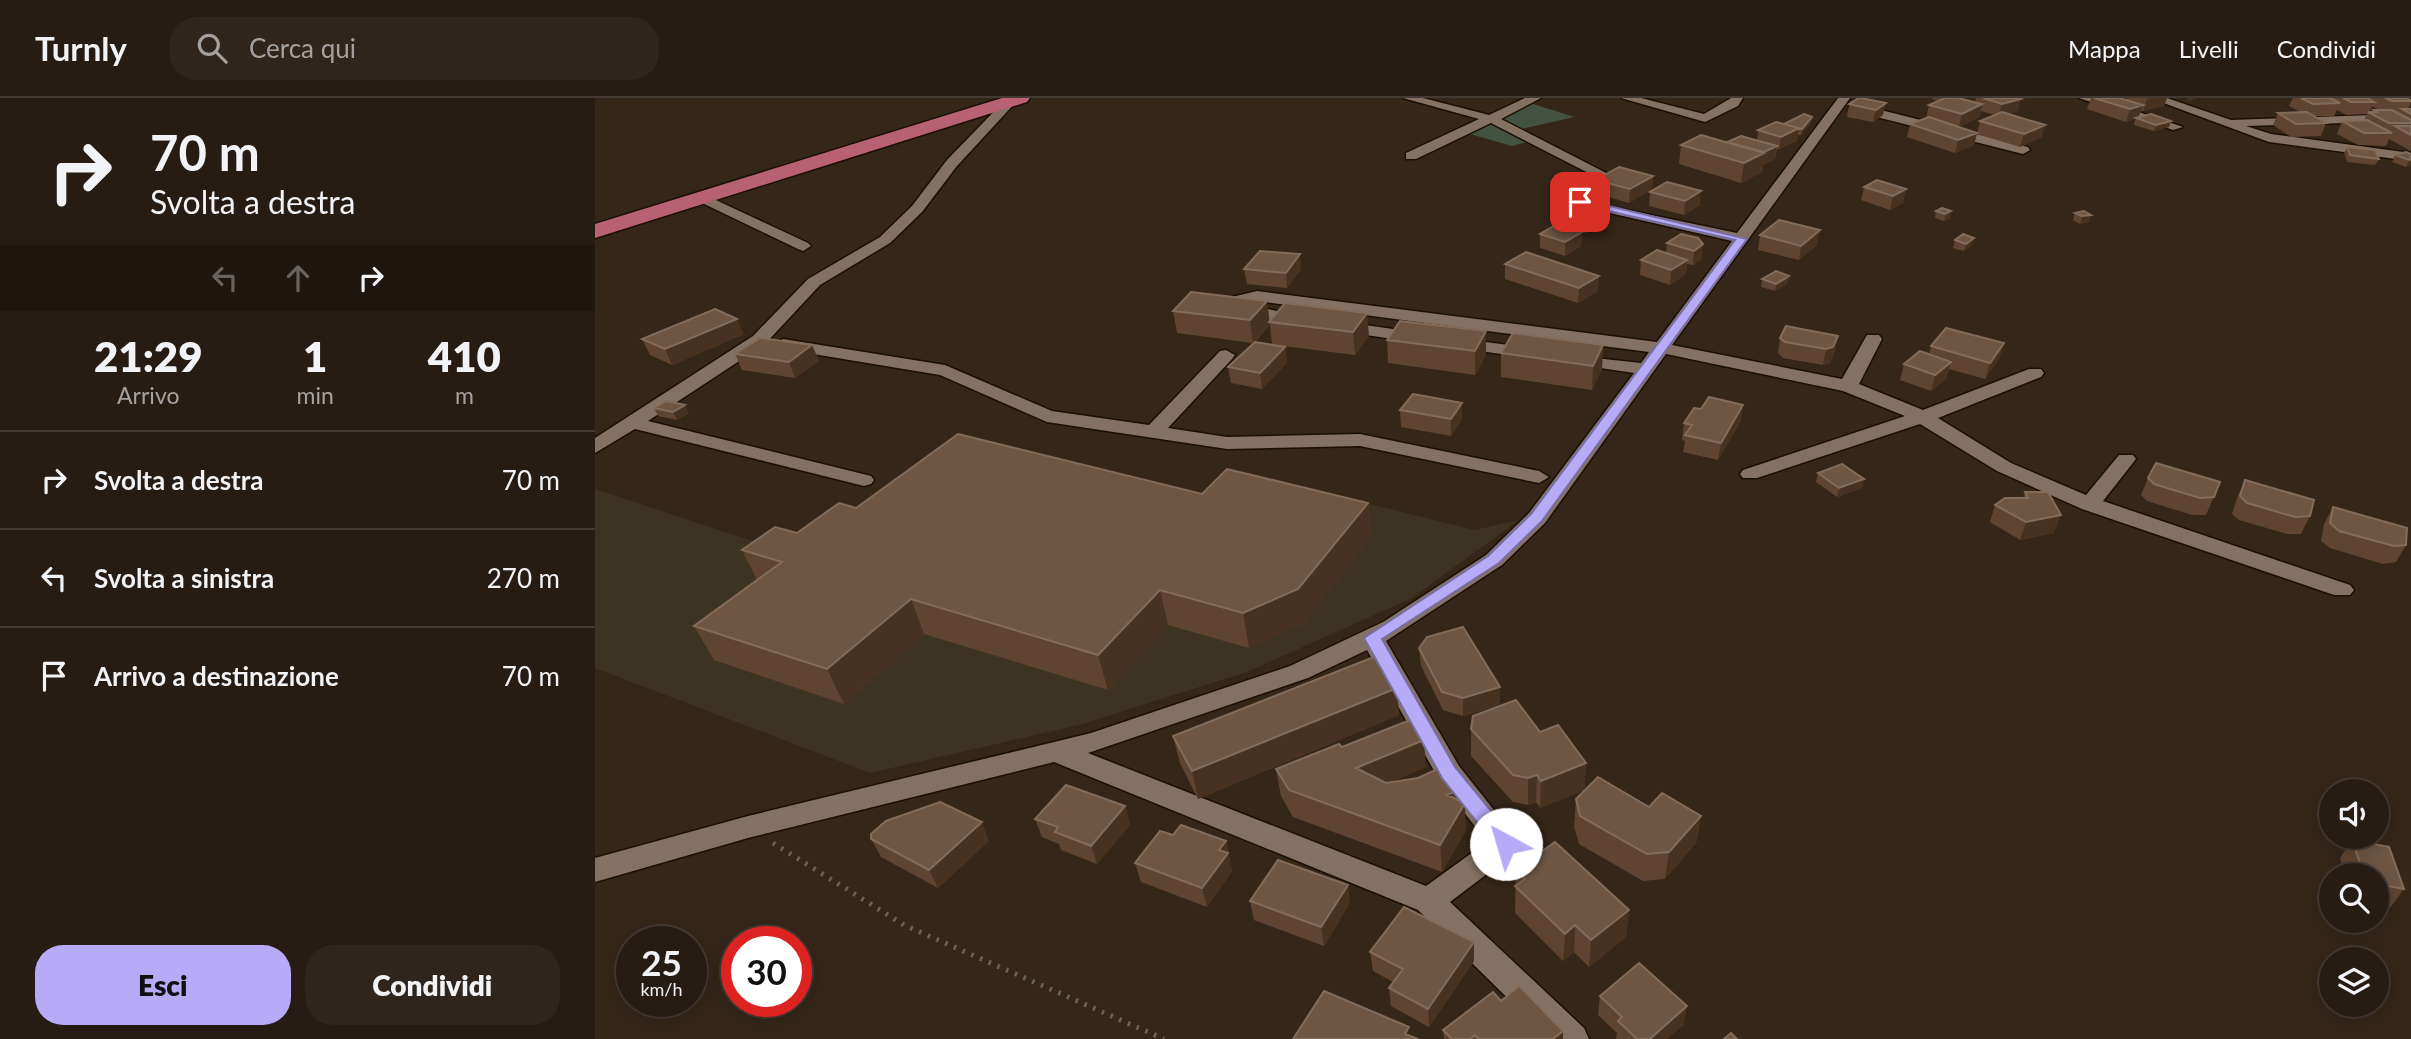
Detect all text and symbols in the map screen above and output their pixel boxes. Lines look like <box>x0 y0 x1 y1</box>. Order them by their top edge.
search box <box>169 17 659 80</box>
text: Turnly <box>35 28 127 68</box>
icon: search <box>193 29 231 67</box>
text: Cerca qui <box>249 32 356 64</box>
text: Mappa <box>2068 34 2141 63</box>
text: Livelli <box>2179 34 2239 63</box>
text: Condividi <box>2277 34 2376 63</box>
text: 70 m <box>150 123 260 181</box>
icon: right <box>35 126 126 217</box>
pin <box>1550 172 1610 232</box>
text: Svolta a destra <box>150 182 355 221</box>
icon: arrive <box>1561 183 1599 221</box>
icon: left <box>206 259 244 297</box>
icon: ahead <box>279 259 317 297</box>
icon: right <box>352 259 390 297</box>
text: 21:29 <box>94 331 203 381</box>
text: 1 <box>303 331 327 381</box>
text: 410 <box>428 331 501 381</box>
text: Arrivo <box>117 381 179 409</box>
text: min <box>297 381 334 409</box>
text: m <box>455 381 474 409</box>
icon: right <box>35 461 73 499</box>
text: Svolta a destra <box>94 464 264 496</box>
text: 70 m <box>502 464 560 496</box>
icon: left <box>35 559 73 597</box>
text: Svolta a sinistra <box>94 562 274 594</box>
text: 270 m <box>487 562 560 594</box>
icon: arrive <box>35 657 73 695</box>
text: Arrivo a destinazione <box>94 660 339 692</box>
text: 70 m <box>502 660 560 692</box>
map controls <box>2319 779 2389 1017</box>
button: sound <box>2319 779 2389 849</box>
position arrow <box>1469 807 1543 881</box>
button: search <box>2319 863 2389 933</box>
speed limit sign: 30 <box>721 926 812 1017</box>
text: 25 <box>641 941 682 983</box>
button: Esci <box>35 945 291 1025</box>
button: Condividi <box>305 945 560 1025</box>
button: layers <box>2319 947 2389 1017</box>
text: km/h <box>640 978 683 1000</box>

